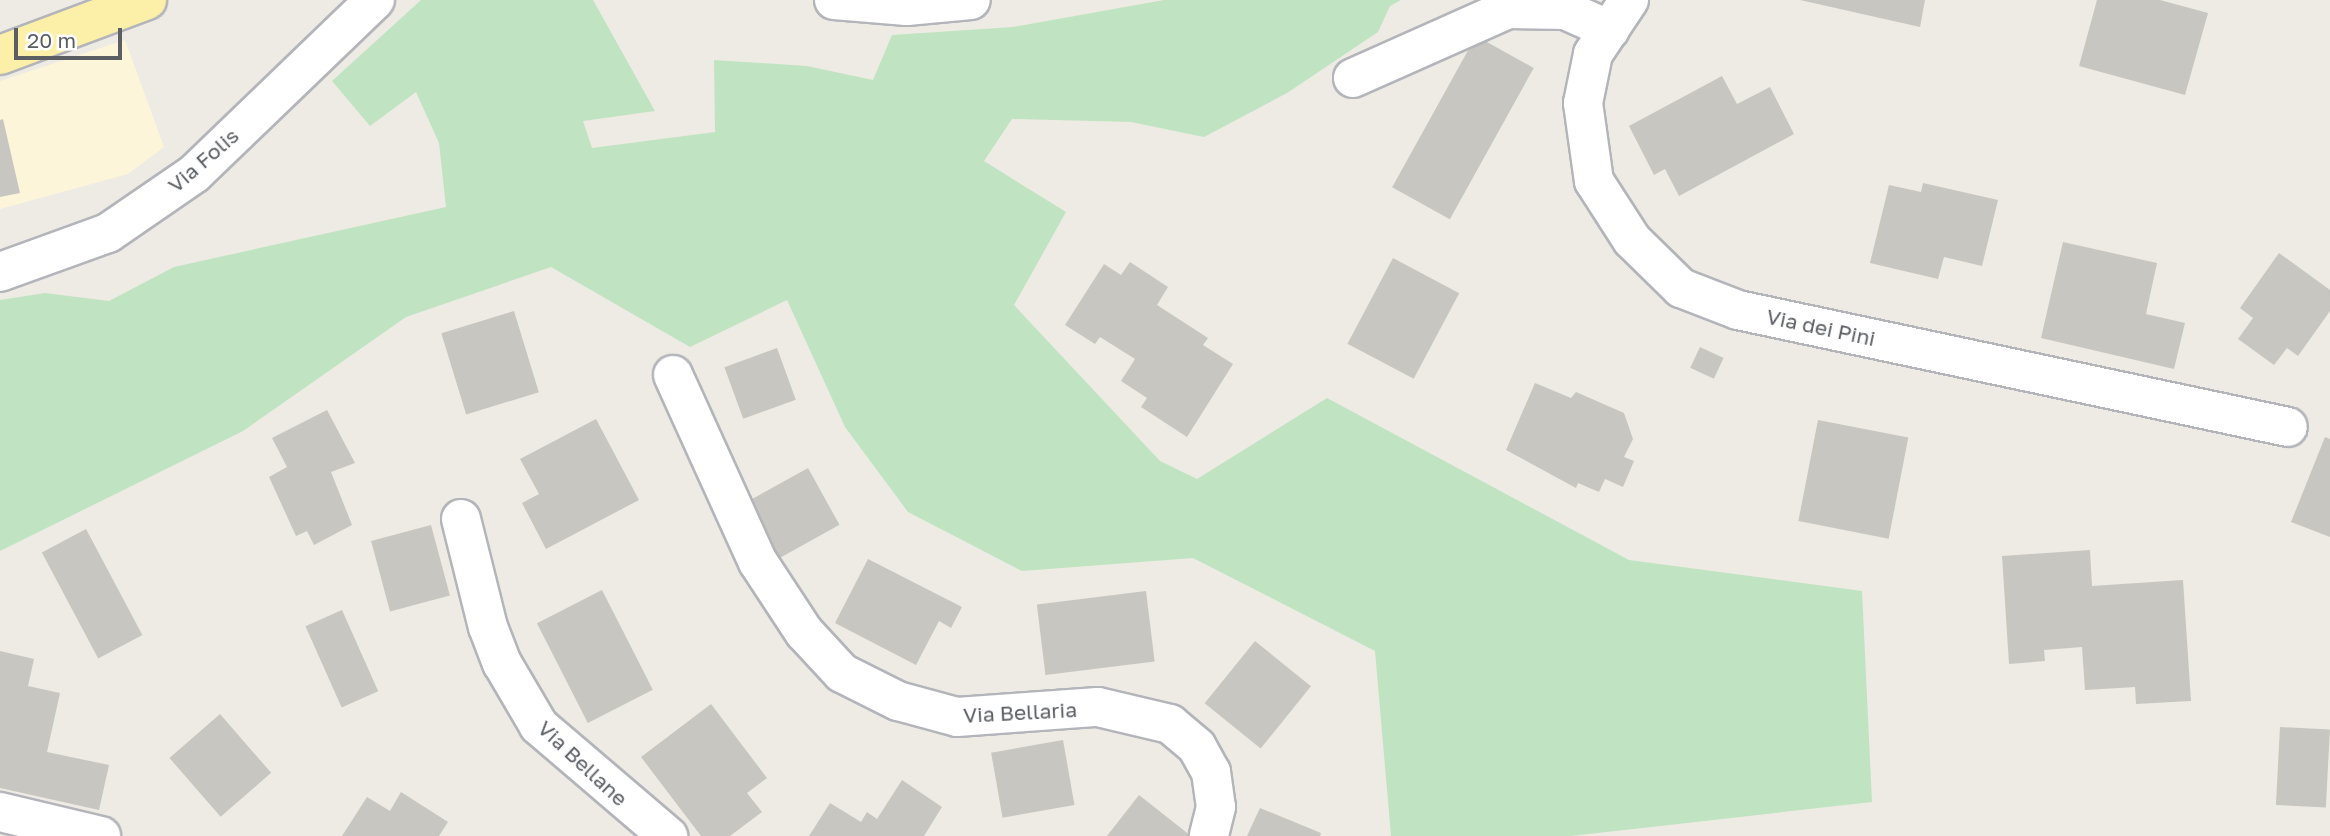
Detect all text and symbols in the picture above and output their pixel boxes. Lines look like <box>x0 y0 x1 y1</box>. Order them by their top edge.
scale bar <box>18 14 126 58</box>
text: 20 m <box>27 27 76 53</box>
street label: Via Folis <box>163 123 243 197</box>
street label: Via dei Pini <box>1764 303 1878 351</box>
street label: Via Bellaria <box>962 696 1078 728</box>
street label: Via Bellane <box>533 715 633 811</box>

